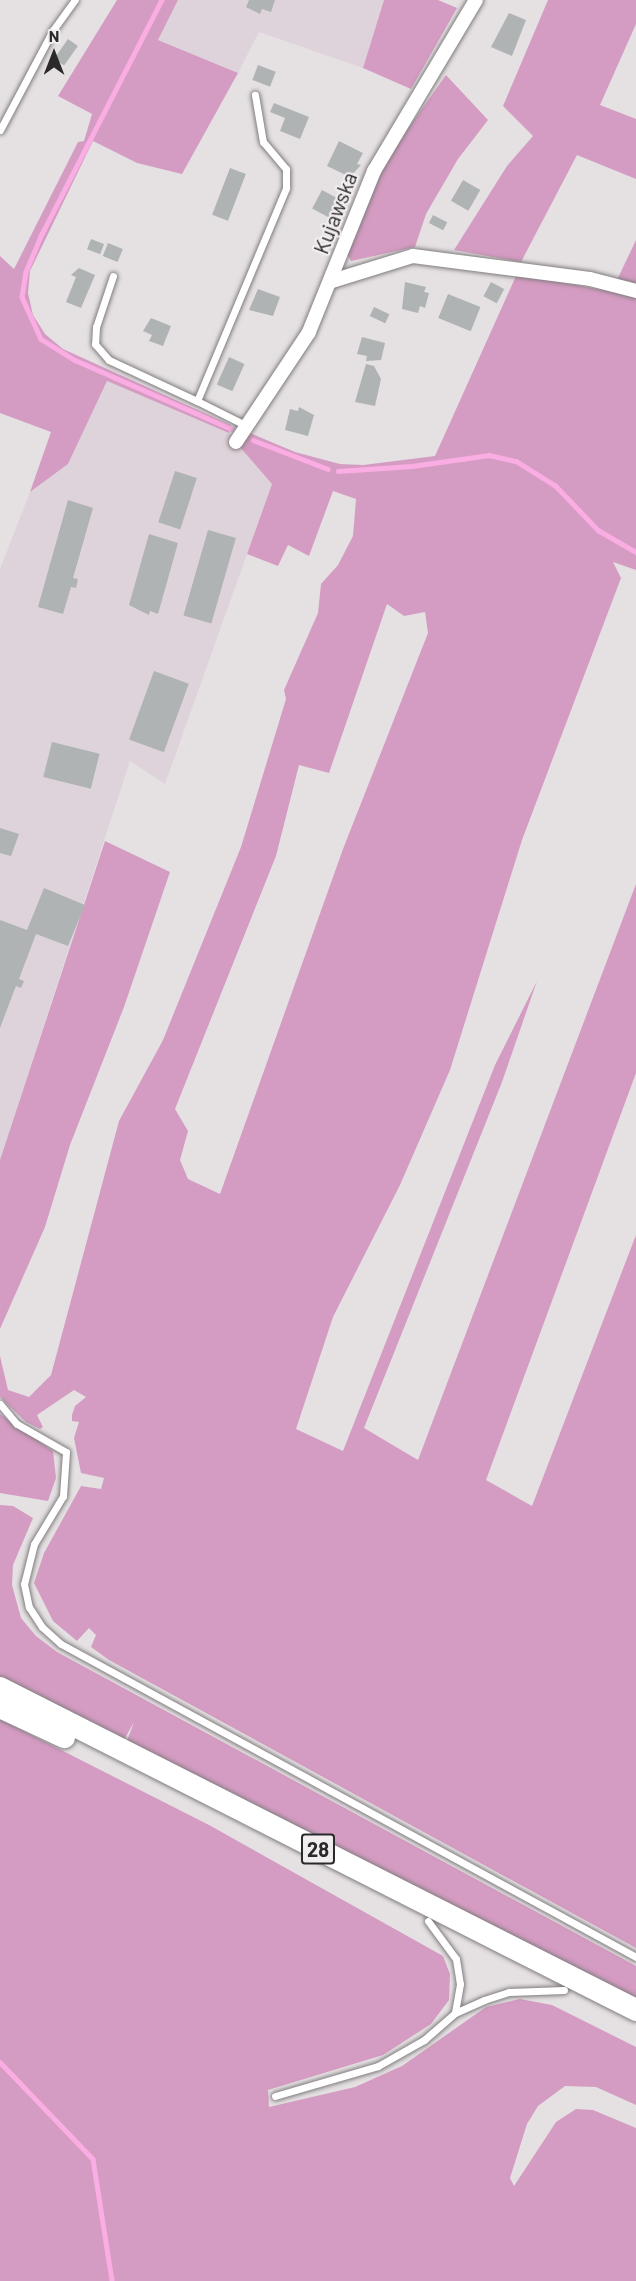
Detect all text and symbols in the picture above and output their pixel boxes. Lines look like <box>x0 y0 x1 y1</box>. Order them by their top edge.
north arrow <box>24 24 84 84</box>
text: N <box>49 26 59 45</box>
street label: Kujawska <box>308 169 362 257</box>
road number: 28 <box>300 1832 336 1866</box>

